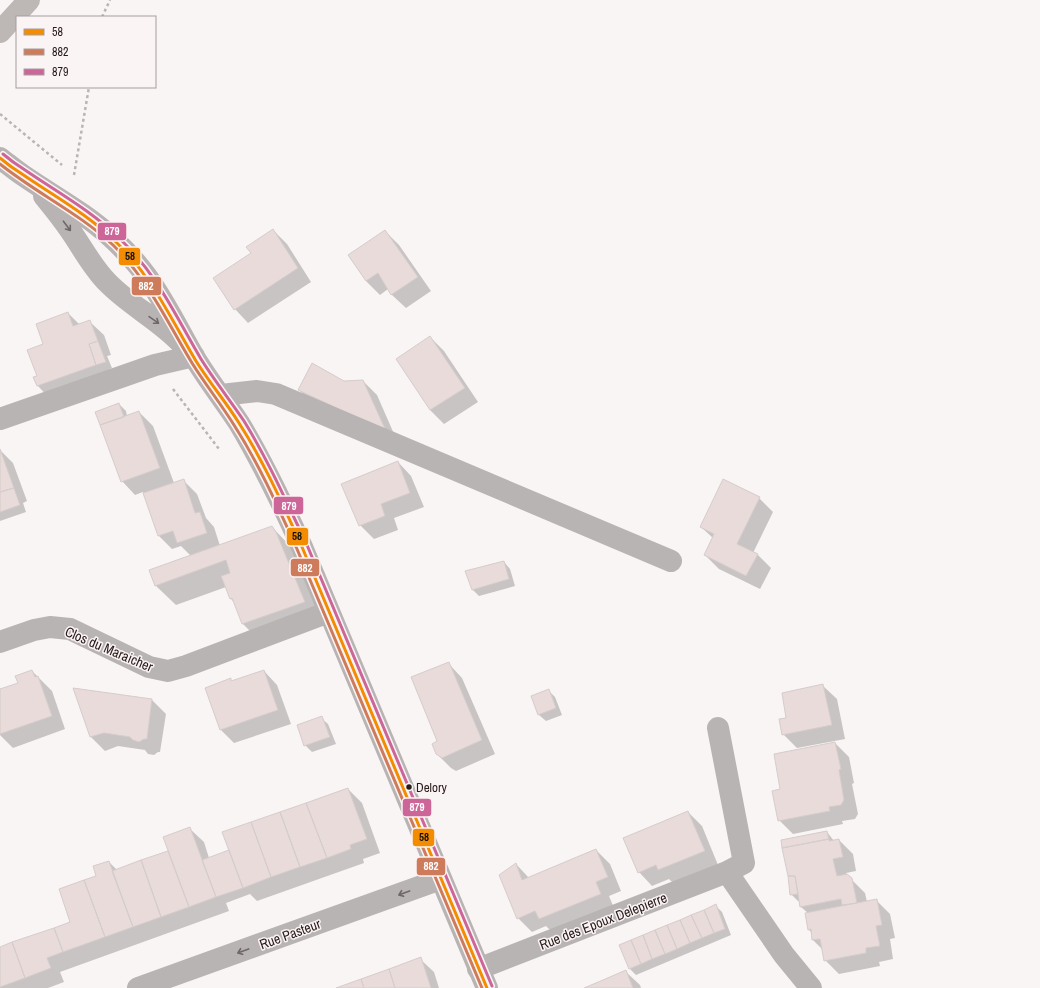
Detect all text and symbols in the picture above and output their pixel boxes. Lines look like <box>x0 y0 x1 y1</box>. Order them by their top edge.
legend <box>16 16 156 88</box>
text: 58 <box>52 24 63 40</box>
text: 882 <box>52 44 68 60</box>
text: 879 <box>52 64 68 80</box>
one-way arrow <box>63 220 71 231</box>
line badge: 879 <box>97 222 127 241</box>
text: 879 <box>104 224 120 238</box>
line badge: 58 <box>118 247 141 266</box>
text: 58 <box>125 249 135 263</box>
line badge: 882 <box>131 276 162 296</box>
text: 882 <box>138 279 154 293</box>
one-way arrow <box>149 316 160 324</box>
line badge: 879 <box>273 496 304 515</box>
text: 879 <box>281 499 297 513</box>
line badge: 58 <box>286 527 309 546</box>
text: 58 <box>292 529 302 543</box>
line badge: 882 <box>290 558 320 577</box>
text: 882 <box>297 561 313 575</box>
street label: Clos du Maraicher <box>62 622 156 676</box>
place label: Delory <box>416 779 447 796</box>
marker: Delory <box>404 782 414 792</box>
line badge: 879 <box>402 798 432 817</box>
text: 879 <box>409 800 425 814</box>
line badge: 58 <box>412 828 435 847</box>
text: 58 <box>419 830 429 844</box>
line badge: 882 <box>416 857 446 876</box>
text: 882 <box>423 859 439 873</box>
street label: Rue des Epoux Delepierre <box>537 888 669 954</box>
one-way arrow <box>399 889 411 897</box>
street label: Rue Pasteur <box>257 915 323 953</box>
one-way arrow <box>237 947 249 955</box>

